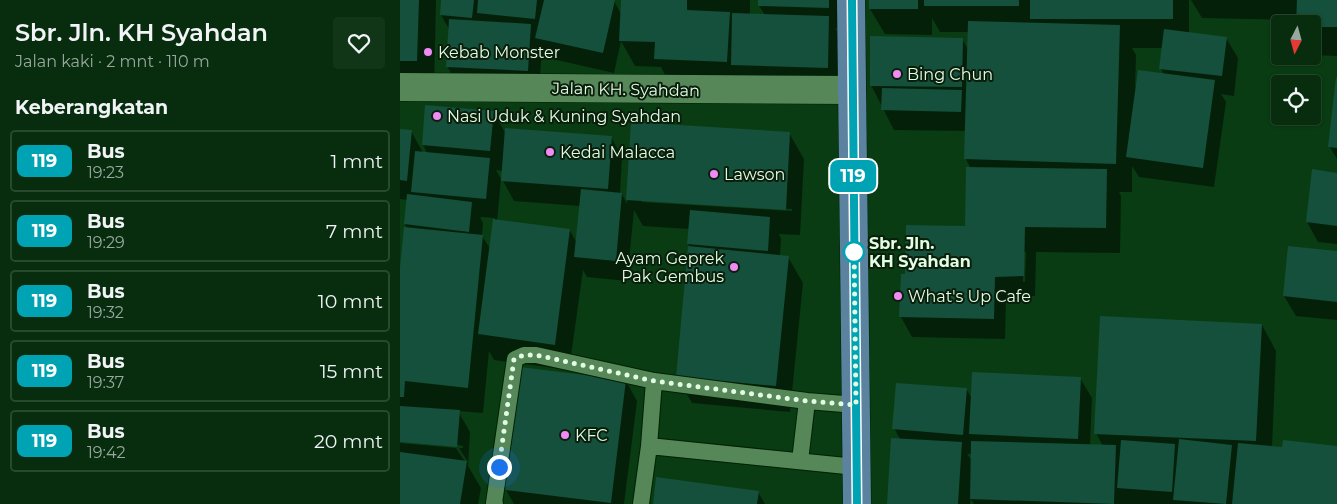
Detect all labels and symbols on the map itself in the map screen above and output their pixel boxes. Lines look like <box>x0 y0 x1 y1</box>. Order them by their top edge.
north arrow <box>1271 15 1321 65</box>
place label: Kebab Monster <box>438 43 560 62</box>
marker: Kebab Monster <box>422 46 434 58</box>
place label: Bing Chun <box>907 65 993 84</box>
marker: Bing Chun <box>891 68 903 80</box>
street label: Jalan KH. Syahdan <box>551 79 700 100</box>
place label: Nasi Uduk & Kuning Syahdan <box>447 107 681 126</box>
marker: Nasi Uduk & Kuning Syahdan <box>431 110 443 122</box>
place label: Kedai Malacca <box>560 143 675 162</box>
marker: Kedai Malacca <box>544 146 556 158</box>
line badge: 119 <box>824 160 882 192</box>
place label: Lawson <box>724 165 785 184</box>
marker: Lawson <box>708 168 720 180</box>
place label: Sbr. Jln. KH Syahdan <box>869 234 971 271</box>
marker: Sbr. Jln. KH Syahdan <box>843 241 865 263</box>
place label: Ayam Geprek Pak Gembus <box>616 249 724 286</box>
marker: Ayam Geprek Pak Gembus <box>728 261 740 273</box>
place label: What's Up Cafe <box>908 287 1031 306</box>
marker: What's Up Cafe <box>892 290 904 302</box>
place label: KFC <box>575 426 608 445</box>
marker: KFC <box>559 429 571 441</box>
your location <box>487 455 512 480</box>

